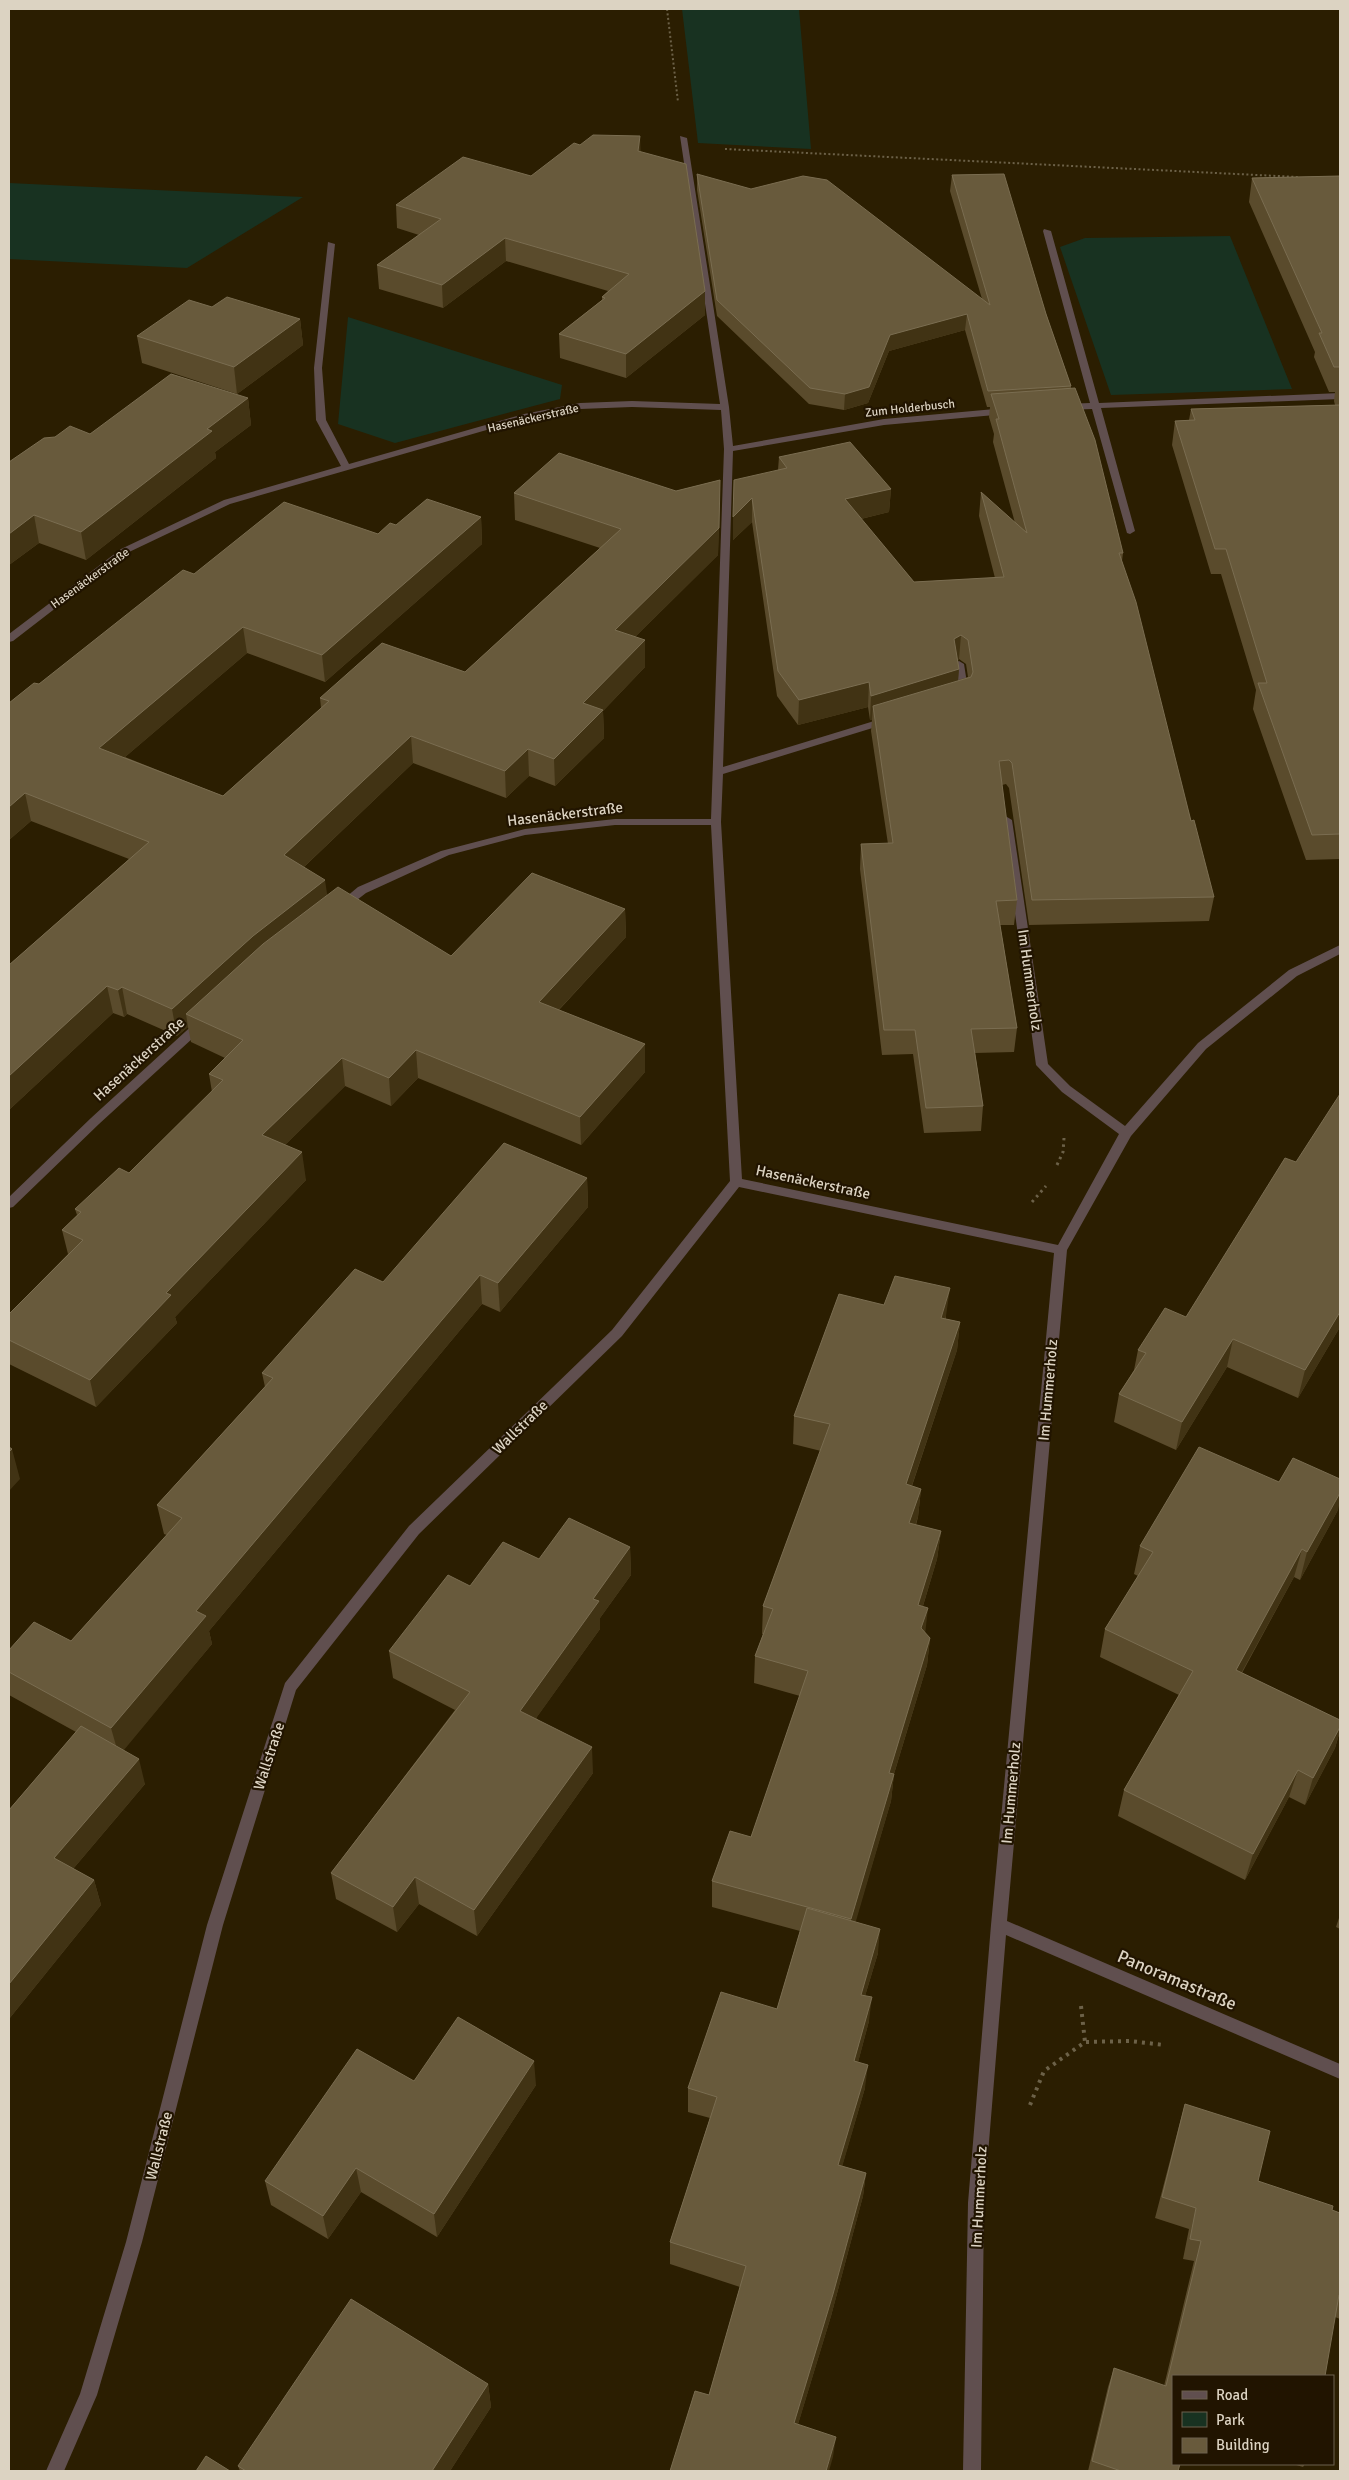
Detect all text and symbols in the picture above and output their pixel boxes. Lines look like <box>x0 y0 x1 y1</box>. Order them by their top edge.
street label: Zum Holderbusch <box>864 396 956 421</box>
street label: Hasenäckerstraße <box>486 401 580 436</box>
street label: Hasenäckerstraße <box>48 545 132 612</box>
street label: Hasenäckerstraße <box>506 798 624 830</box>
street label: Im Hummerholz <box>1014 928 1046 1032</box>
street label: Hasenäckerstraße <box>90 1013 188 1105</box>
street label: Hasenäckerstraße <box>754 1161 872 1203</box>
street label: Im Hummerholz <box>1035 1338 1061 1442</box>
street label: Wallstraße <box>488 1396 552 1458</box>
street label: Wallstraße <box>250 1720 288 1792</box>
street label: Im Hummerholz <box>998 1741 1024 1845</box>
street label: Panoramastraße <box>1114 1945 1240 2015</box>
street label: Wallstraße <box>142 2110 176 2182</box>
street label: Im Hummerholz <box>967 2145 991 2249</box>
legend <box>1172 2375 1334 2465</box>
text: Road <box>1216 2386 1248 2404</box>
text: Park <box>1216 2411 1245 2429</box>
text: Building <box>1216 2436 1270 2454</box>

